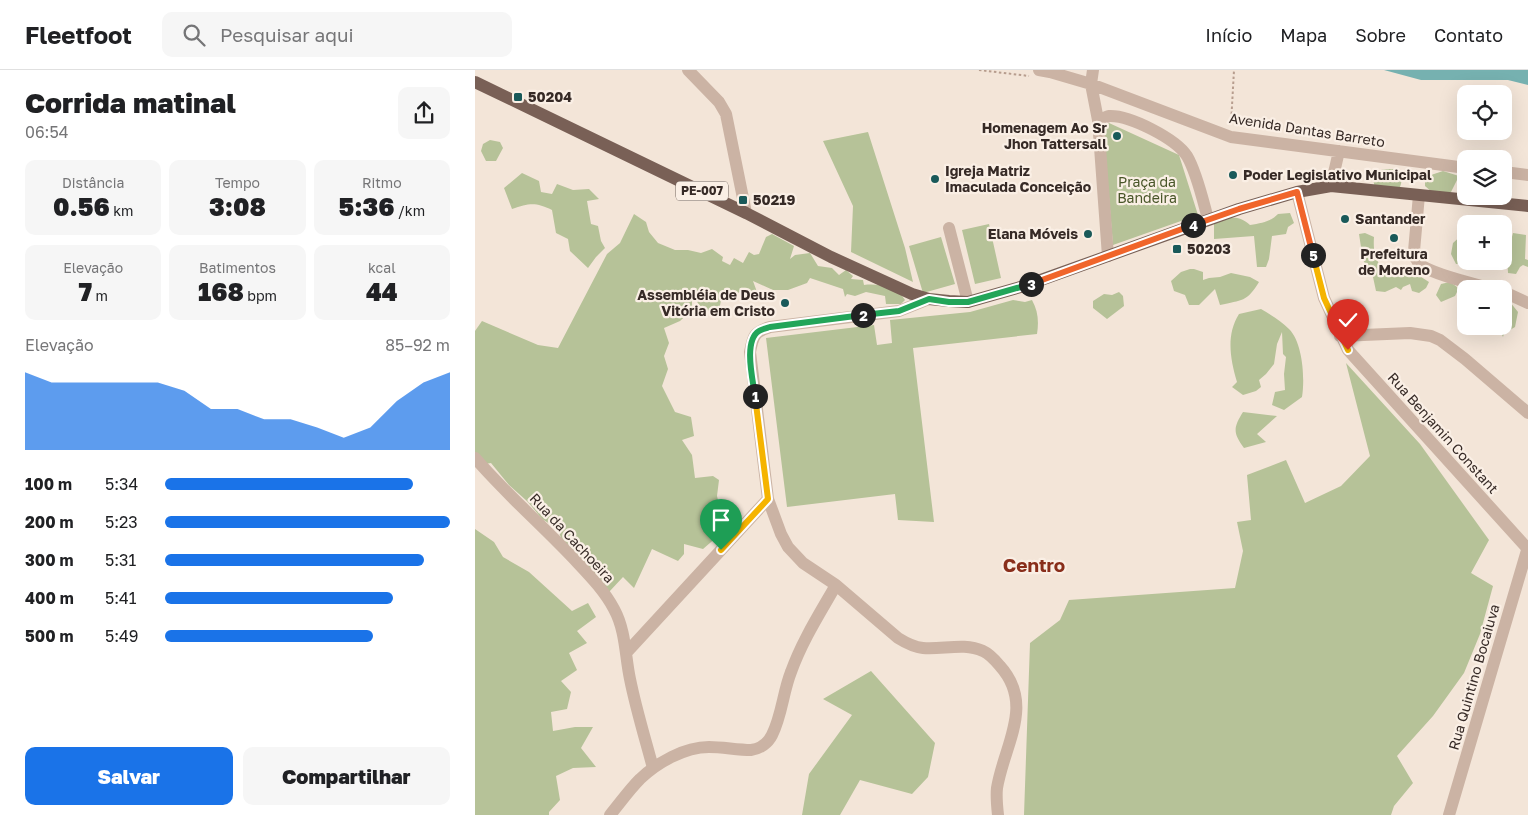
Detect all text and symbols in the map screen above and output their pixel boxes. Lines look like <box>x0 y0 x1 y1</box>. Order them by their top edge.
search box <box>162 12 512 57</box>
text: Fleetfoot <box>25 20 132 49</box>
icon: search <box>180 21 208 49</box>
text: Pesquisar aqui <box>220 23 354 46</box>
text: Início <box>1205 24 1252 46</box>
text: Mapa <box>1280 24 1327 46</box>
text: Sobre <box>1355 24 1406 46</box>
text: Contato <box>1434 24 1503 46</box>
map controls <box>1457 85 1512 335</box>
button: locate <box>1457 85 1512 140</box>
text: Corrida matinal <box>25 86 236 119</box>
button: share <box>398 87 450 139</box>
place label: 50204 <box>528 88 572 105</box>
marker: 50204 <box>512 91 524 103</box>
street label: Avenida Dantas Barreto <box>1228 109 1386 150</box>
place label: Homenagem Ao Sr Jhon Tattersall <box>982 119 1108 152</box>
text: 06:54 <box>25 122 68 142</box>
marker: Homenagem Ao Sr Jhon Tattersall <box>1111 130 1123 142</box>
button: layers <box>1457 150 1512 205</box>
place label: Igreja Matriz Imaculada Conceição <box>945 162 1091 195</box>
place label: Poder Legislativo Municipal <box>1243 166 1432 183</box>
marker: Poder Legislativo Municipal <box>1227 169 1239 181</box>
marker: Igreja Matriz Imaculada Conceição <box>929 173 941 185</box>
park label: Praça da Bandeira <box>1117 173 1177 206</box>
text: Distância <box>62 174 124 191</box>
text: Tempo <box>215 174 260 191</box>
text: Ritmo <box>362 174 402 191</box>
road number: PE-007 <box>676 182 728 200</box>
text: 0.56 <box>53 191 110 222</box>
text: 3:08 <box>209 191 266 222</box>
text: 5:36 <box>339 191 395 222</box>
place label: 50219 <box>753 191 795 208</box>
marker: 50219 <box>737 194 749 206</box>
text: km <box>110 202 133 219</box>
text: /km <box>395 202 425 219</box>
place label: Santander <box>1355 210 1426 227</box>
pin: 4 <box>1181 212 1205 238</box>
marker: Santander <box>1339 213 1351 225</box>
button: + <box>1457 215 1512 270</box>
text: 4 <box>1189 217 1198 234</box>
place label: Elana Móveis <box>988 225 1078 242</box>
marker: Elana Móveis <box>1082 228 1094 240</box>
marker: Prefeitura de Moreno <box>1388 232 1400 244</box>
place label: 50203 <box>1187 240 1231 257</box>
pin: 5 <box>1301 242 1325 268</box>
marker: 50203 <box>1171 243 1183 255</box>
place label: Prefeitura de Moreno <box>1358 245 1430 278</box>
text: 5 <box>1309 247 1318 264</box>
text: Elevação <box>63 259 123 276</box>
text: Batimentos <box>199 259 276 276</box>
text: kcal <box>368 259 396 276</box>
pin: 3 <box>1019 272 1043 296</box>
text: 7 <box>78 276 92 307</box>
text: 168 <box>198 276 244 307</box>
text: 44 <box>366 276 398 307</box>
text: 3 <box>1027 276 1036 293</box>
button: − <box>1457 280 1512 335</box>
place label: Assembléia de Deus Vitória em Cristo <box>637 286 775 319</box>
text: m <box>92 287 108 304</box>
text: bpm <box>244 287 277 304</box>
marker: Assembléia de Deus Vitória em Cristo <box>779 297 791 309</box>
pin <box>1327 299 1369 350</box>
pin: 2 <box>851 302 875 328</box>
icon: check <box>1334 306 1362 334</box>
text: 2 <box>859 307 868 324</box>
text: Elevação <box>25 335 94 355</box>
text: 85–92 m <box>385 335 450 355</box>
street label: Rua Benjamin Constant <box>1385 369 1502 497</box>
pin: 1 <box>743 384 767 408</box>
text: 1 <box>752 388 759 405</box>
text: 100 m <box>25 474 72 494</box>
text: 5:34 <box>105 474 138 494</box>
street label: Rua da Cachoeira <box>526 489 618 586</box>
pin <box>700 499 742 550</box>
icon: arrive <box>707 506 735 534</box>
text: 200 m <box>25 512 74 532</box>
text: 5:23 <box>105 512 138 532</box>
text: 300 m <box>25 550 74 570</box>
text: 5:31 <box>105 550 136 570</box>
district label: Centro <box>1003 553 1065 576</box>
text: 400 m <box>25 588 74 608</box>
text: 5:41 <box>105 588 137 608</box>
street label: Rua Quintino Bocaiuva <box>1445 602 1502 752</box>
text: 500 m <box>25 626 74 646</box>
text: 5:49 <box>105 626 139 646</box>
button: Salvar <box>25 747 233 805</box>
button: Compartilhar <box>243 747 450 805</box>

